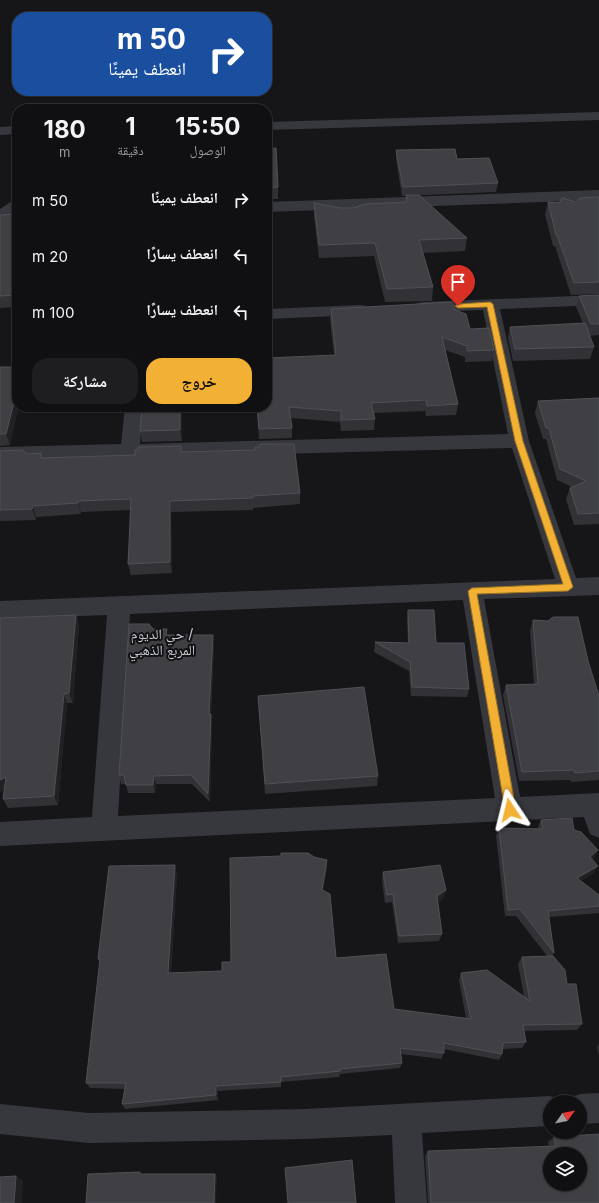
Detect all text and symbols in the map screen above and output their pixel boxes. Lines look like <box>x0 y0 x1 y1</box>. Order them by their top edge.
text: 50 m <box>117 22 186 56</box>
icon: right <box>200 28 252 80</box>
text: انعطف يمينًا <box>108 58 186 79</box>
text: 1 <box>125 112 136 141</box>
text: 15:50 <box>175 112 240 141</box>
text: 180 <box>44 115 86 144</box>
text: دقيقة <box>117 142 144 158</box>
text: الوصول <box>190 142 226 158</box>
text: m <box>59 144 70 160</box>
text: انعطف يمينًا <box>151 188 218 207</box>
icon: right <box>230 189 252 211</box>
text: 50 m <box>32 191 68 210</box>
text: انعطف يسارًا <box>146 244 218 263</box>
icon: left <box>230 245 252 267</box>
text: 20 m <box>32 247 68 266</box>
pin <box>441 265 475 306</box>
icon: arrive <box>447 271 469 293</box>
text: انعطف يسارًا <box>146 300 218 319</box>
icon: left <box>230 301 252 323</box>
text: 100 m <box>32 303 74 322</box>
button: مشاركة <box>32 358 138 404</box>
button: خروج <box>146 358 252 404</box>
district label: حي الديوم / المربع الذهبي <box>129 625 195 662</box>
position arrow <box>489 789 531 831</box>
north arrow <box>543 1095 587 1139</box>
map controls <box>543 1095 587 1191</box>
button: layers <box>543 1147 587 1191</box>

